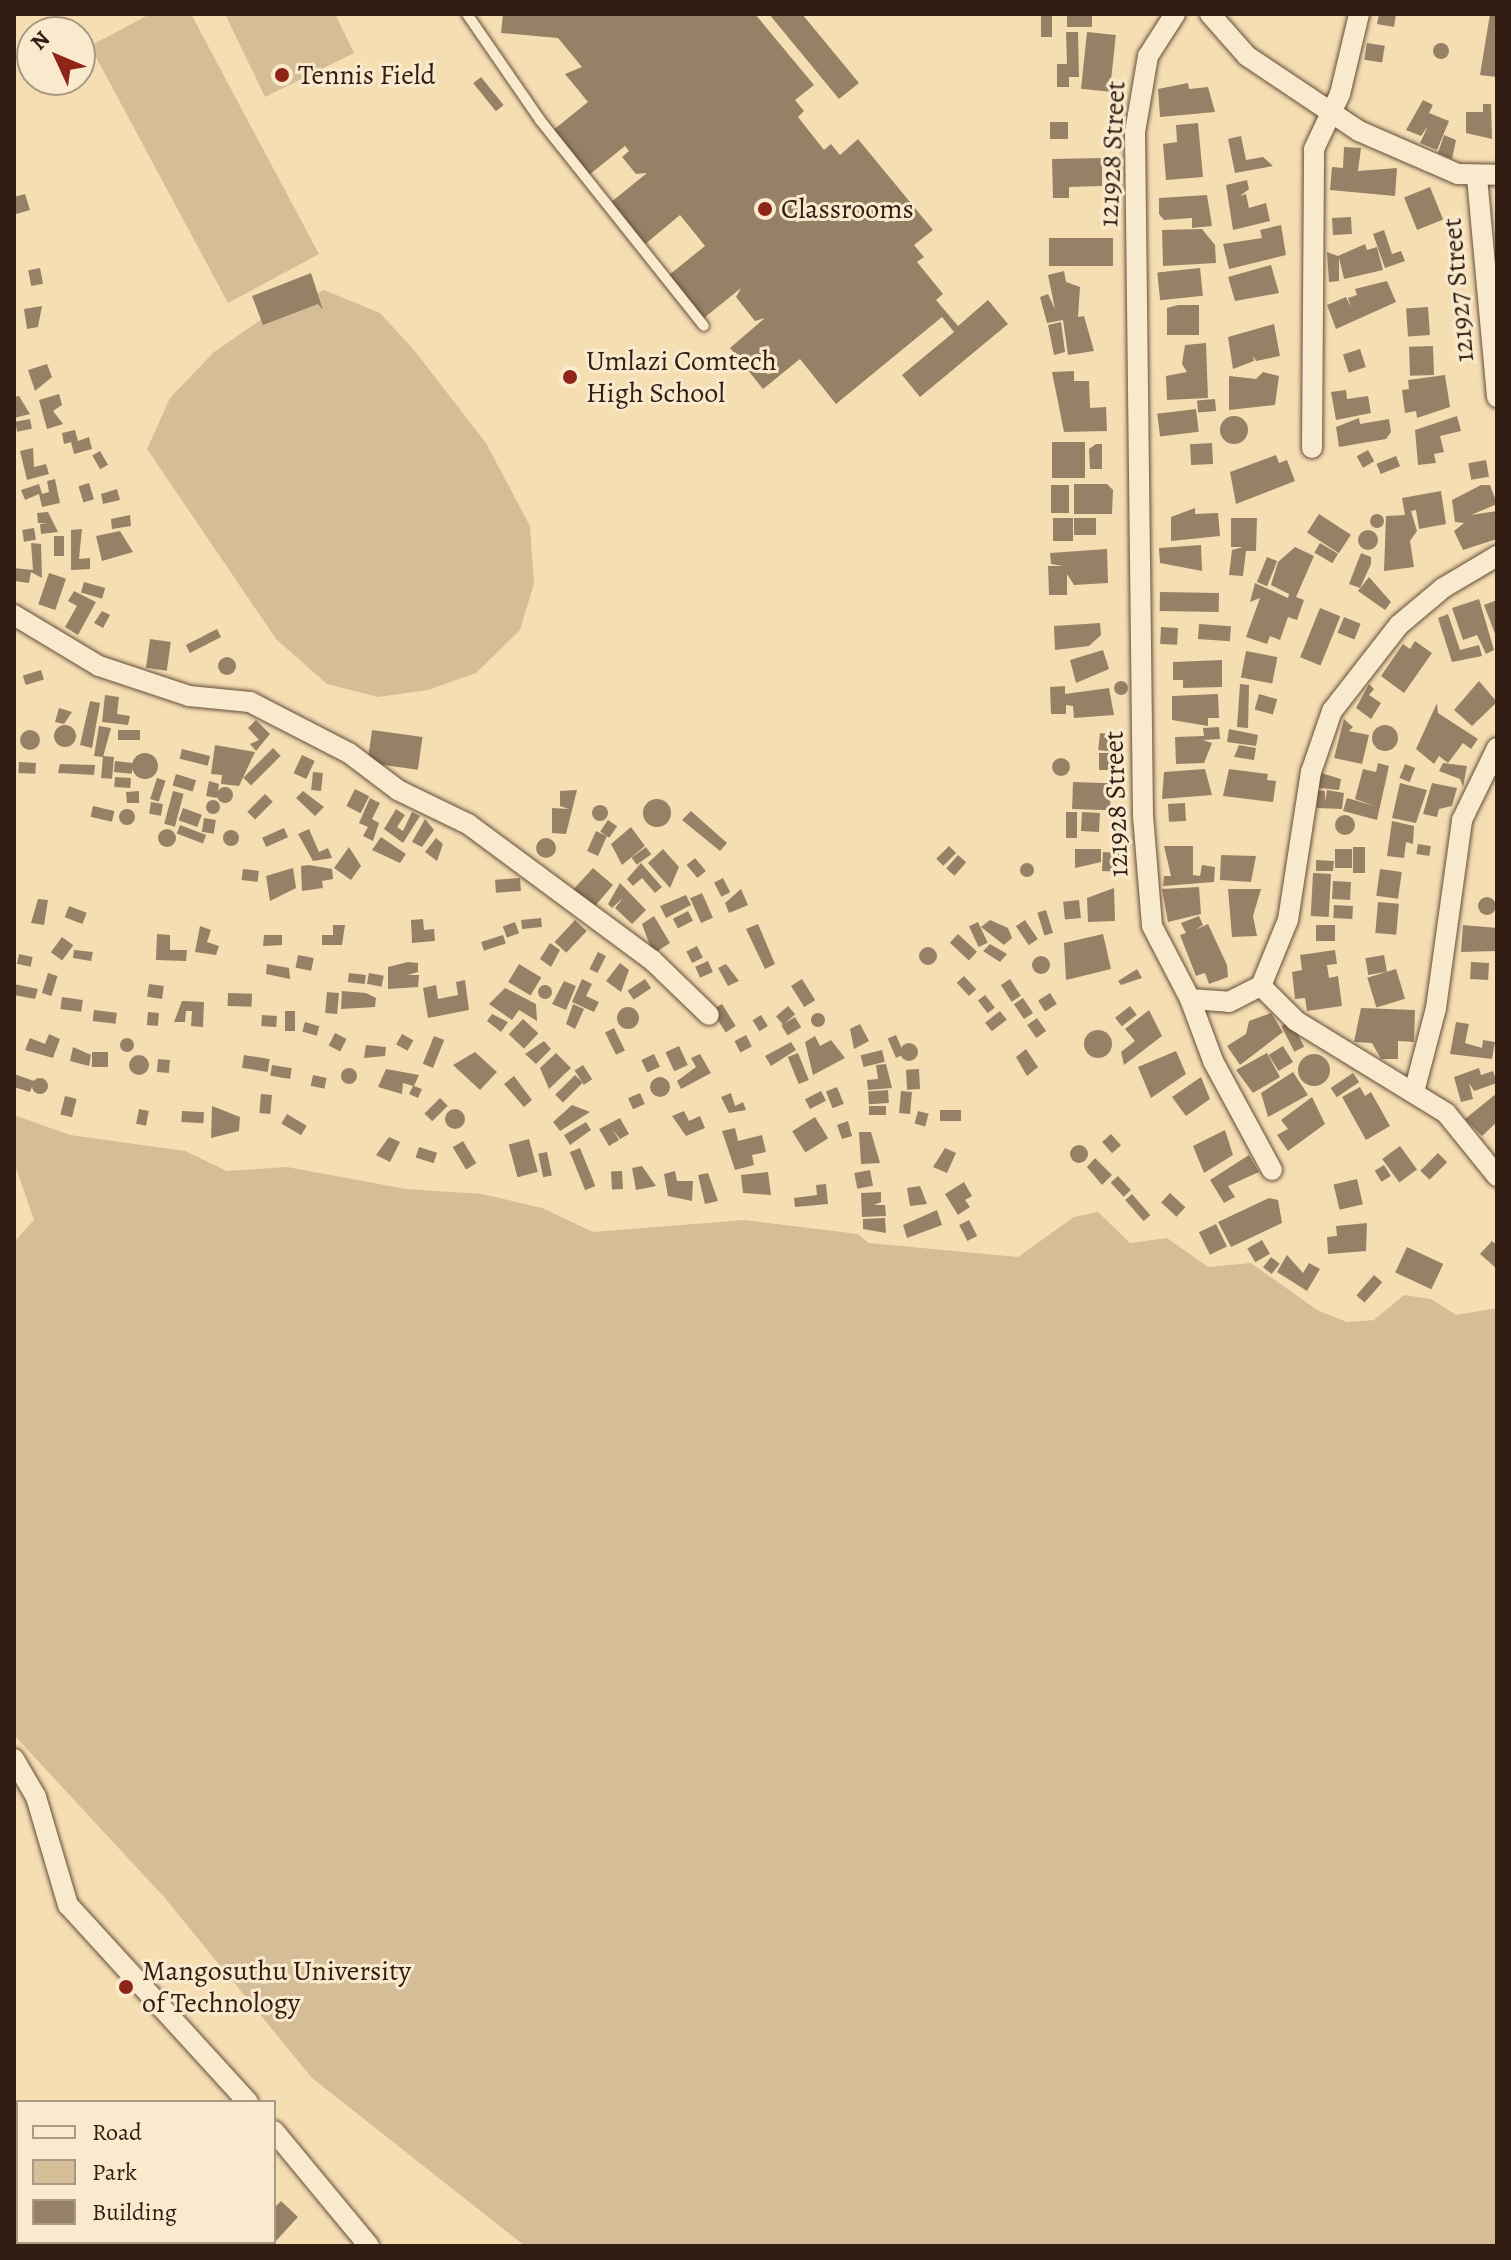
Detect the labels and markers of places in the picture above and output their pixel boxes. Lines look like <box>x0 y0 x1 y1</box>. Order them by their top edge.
place label: Tennis Field <box>298 58 436 92</box>
marker: Tennis Field <box>273 66 291 84</box>
place label: Classrooms <box>781 192 914 226</box>
marker: Classrooms <box>756 200 774 218</box>
place label: Umlazi Comtech High School <box>586 344 777 410</box>
marker: Umlazi Comtech High School <box>561 368 579 386</box>
place label: Mangosuthu University of Technology <box>142 1954 411 2020</box>
marker: Mangosuthu University of Technology <box>117 1978 135 1996</box>

